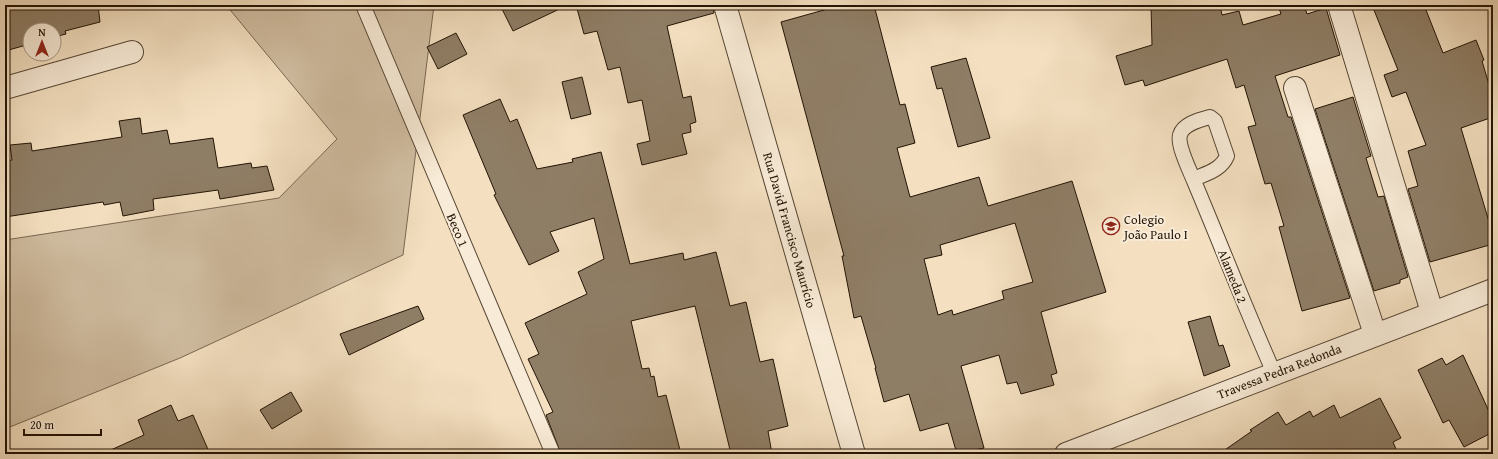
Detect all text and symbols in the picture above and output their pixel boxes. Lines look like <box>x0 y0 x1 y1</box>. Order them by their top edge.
north arrow <box>22 22 62 62</box>
text: N <box>38 24 46 40</box>
street label: Rua David Francisco Maurício <box>758 150 821 311</box>
street label: Beco 1 <box>442 210 473 250</box>
place label: Colegio João Paulo I <box>1122 210 1188 244</box>
school or university icon: Colegio João Paulo I <box>1101 216 1121 236</box>
street label: Alameda 2 <box>1213 246 1252 306</box>
street label: Travessa Pedra Redonda <box>1214 339 1345 404</box>
scale bar <box>24 411 101 437</box>
text: 20 m <box>30 416 54 433</box>

